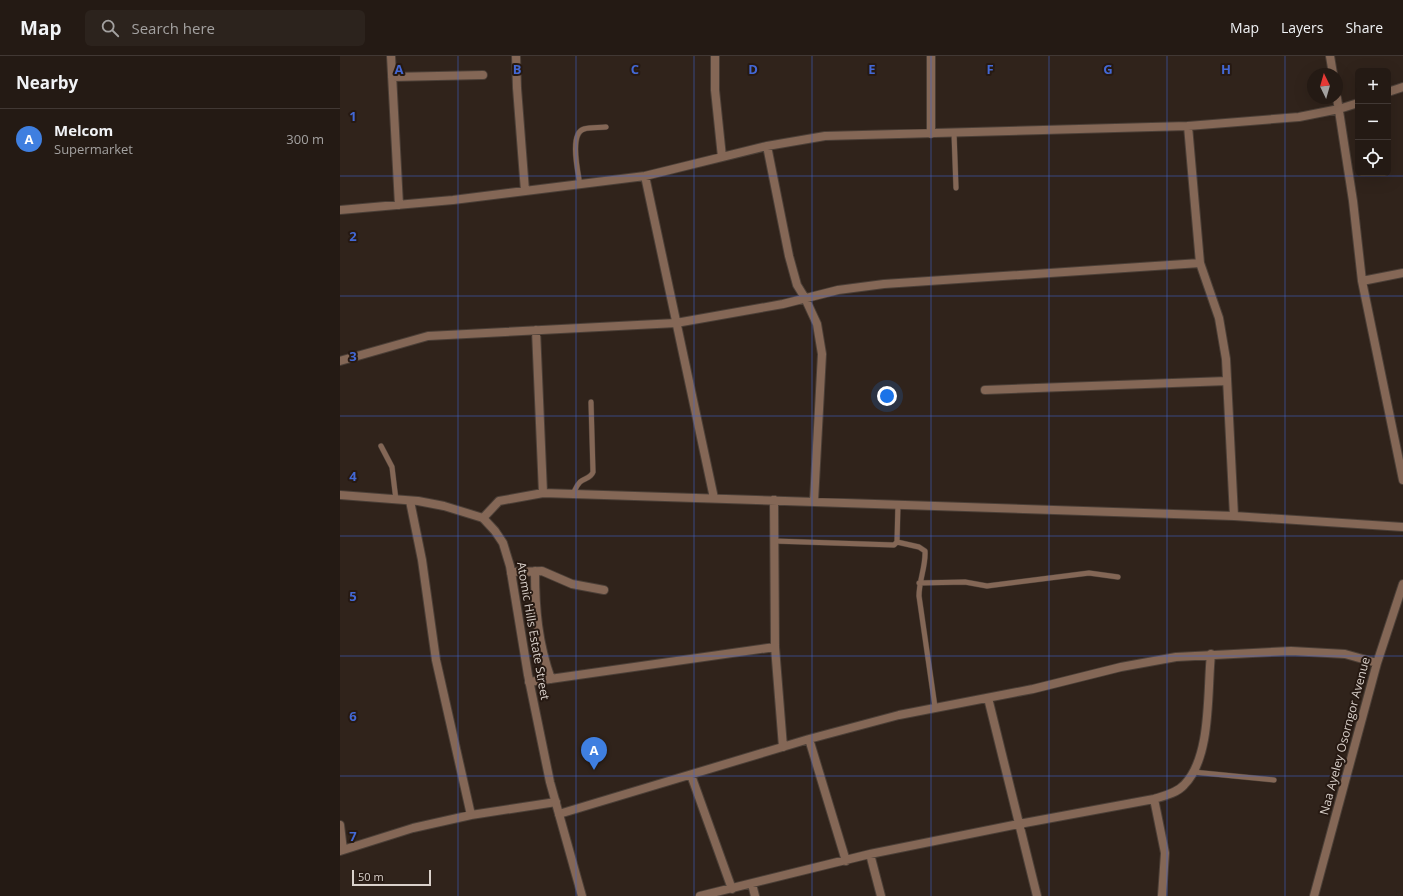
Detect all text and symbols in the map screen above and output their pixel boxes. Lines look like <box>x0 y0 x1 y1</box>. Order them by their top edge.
search box <box>85 10 365 46</box>
text: Map <box>20 15 61 41</box>
icon: search <box>99 17 121 39</box>
text: Search here <box>131 18 215 38</box>
text: Map <box>1230 18 1259 37</box>
text: Layers <box>1281 18 1323 37</box>
text: Share <box>1345 18 1383 37</box>
text: A <box>395 60 404 78</box>
text: B <box>513 60 522 78</box>
text: C <box>631 60 639 78</box>
text: D <box>748 60 758 78</box>
text: E <box>868 60 876 78</box>
text: F <box>986 60 994 78</box>
text: G <box>1103 60 1113 78</box>
text: H <box>1221 60 1231 78</box>
north arrow <box>1307 68 1343 104</box>
map controls <box>1355 68 1391 176</box>
button: + <box>1355 68 1391 104</box>
text: Nearby <box>16 71 78 94</box>
button: − <box>1355 104 1391 140</box>
text: 1 <box>349 107 357 125</box>
text: Melcom <box>54 120 113 140</box>
text: A <box>25 130 33 148</box>
text: 300 m <box>286 130 324 148</box>
text: Supermarket <box>54 140 133 158</box>
button: locate <box>1355 140 1391 176</box>
text: 2 <box>349 227 357 245</box>
text: 3 <box>349 347 357 365</box>
your location <box>877 386 897 406</box>
text: 4 <box>349 467 357 485</box>
street label: Atomic Hills Estate Street <box>513 561 554 701</box>
text: 5 <box>349 587 357 605</box>
street label: Naa Ayeley Osorngor Avenue <box>1315 655 1374 817</box>
text: 6 <box>349 707 357 725</box>
pin: A <box>581 737 607 770</box>
text: 7 <box>349 827 357 845</box>
scale bar <box>352 868 431 887</box>
text: 50 m <box>358 869 384 884</box>

